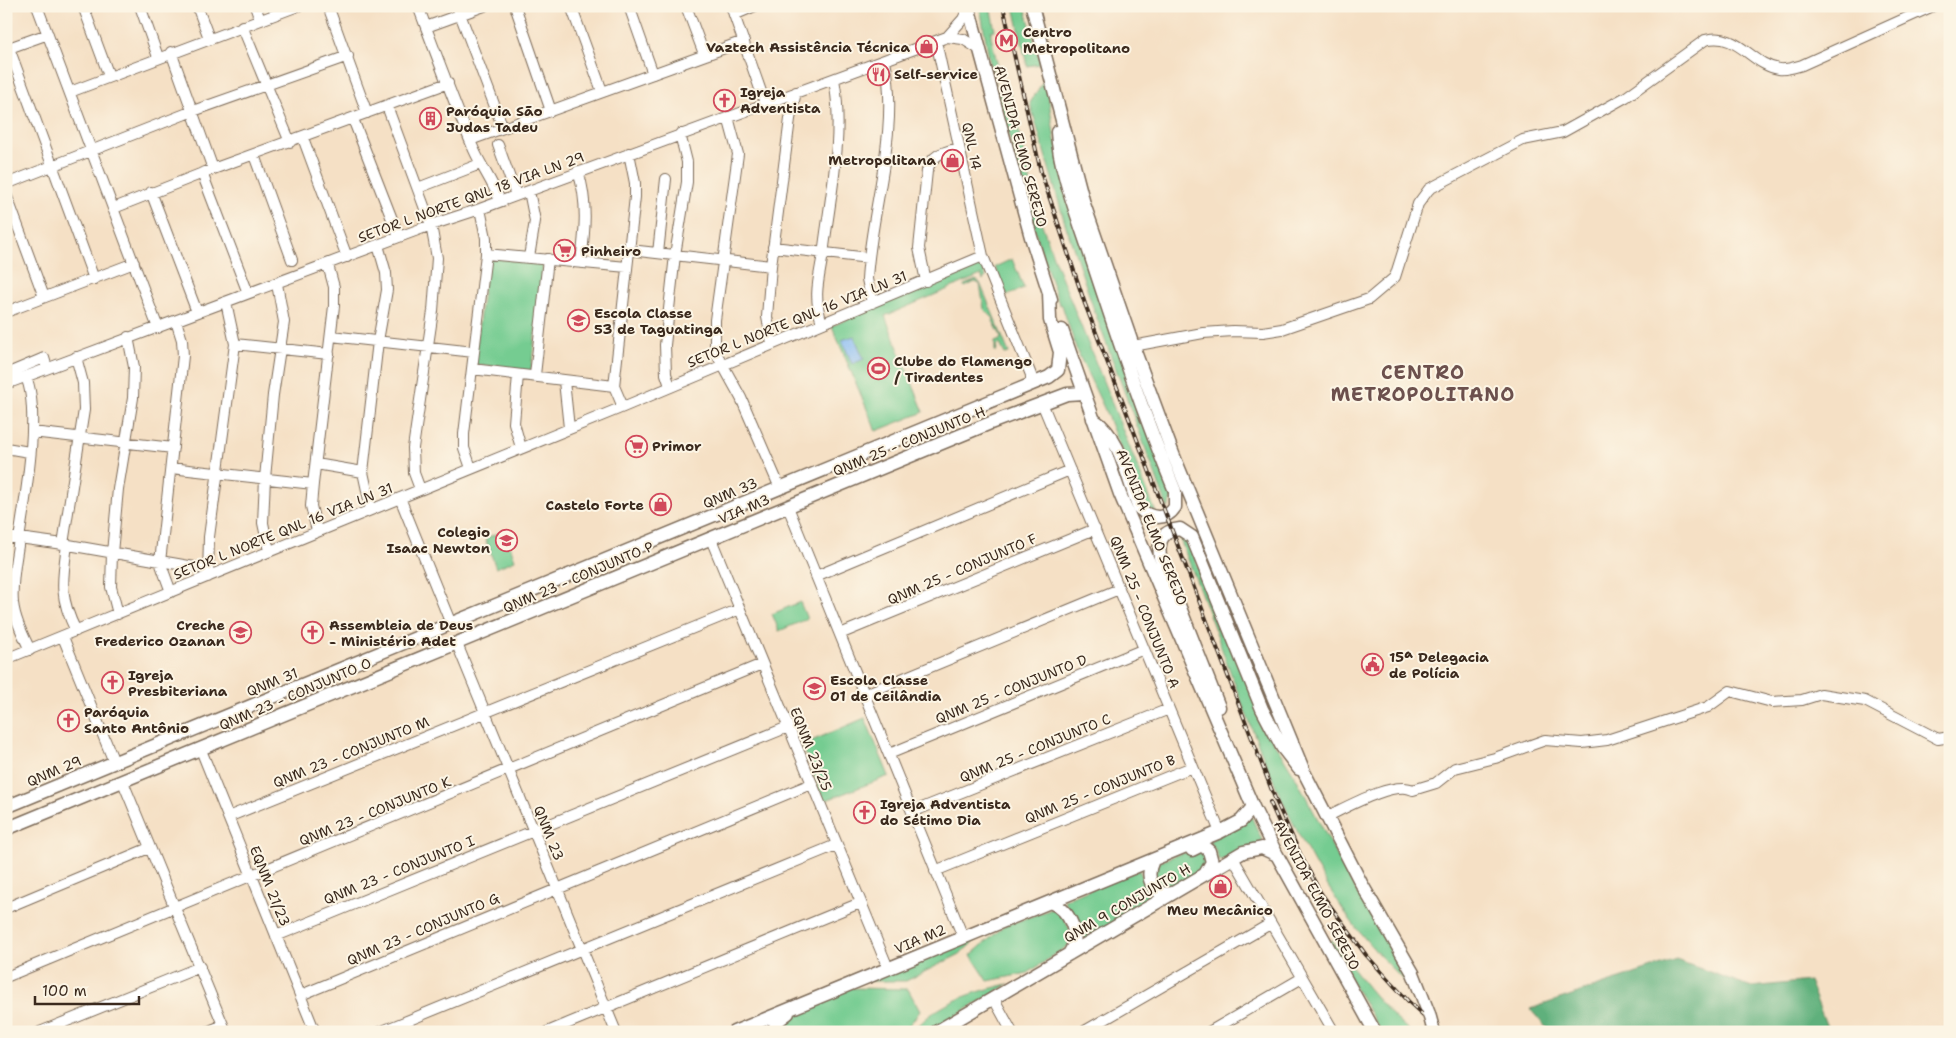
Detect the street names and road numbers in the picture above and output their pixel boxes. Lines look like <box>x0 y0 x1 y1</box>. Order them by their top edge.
street label: AVENIDA ELMO SEREJO <box>991 63 1051 229</box>
street label: QNL 14 <box>958 121 986 172</box>
street label: SETOR L NORTE QNL 18 VIA LN 29 <box>355 148 587 246</box>
street label: SETOR L NORTE QNL 16 VIA LN 31 <box>685 267 909 371</box>
street label: QNM 25 - CONJUNTO H <box>830 402 988 480</box>
street label: AVENIDA ELMO SEREJO <box>1112 446 1192 608</box>
street label: QNM 33 <box>700 473 760 513</box>
street label: SETOR L NORTE QNL 16 VIA LN 31 <box>171 479 395 583</box>
street label: VIA M3 <box>715 490 773 528</box>
street label: QNM 25 - CONJUNTO F <box>885 529 1040 609</box>
street label: QNM 25 - CONJUNTO A <box>1106 533 1184 691</box>
street label: QNM 23 - CONJUNTO P <box>500 537 656 617</box>
street label: QNM 25 - CONJUNTO D <box>933 650 1089 728</box>
street label: QNM 23 - CONJUNTO O <box>216 654 374 734</box>
street label: QNM 31 <box>244 664 300 700</box>
street label: EQNM 23/25 <box>786 705 836 793</box>
street label: QNM 25 - CONJUNTO C <box>957 709 1113 787</box>
street label: QNM 23 - CONJUNTO M <box>270 712 432 792</box>
street label: QNM 25 - CONJUNTO B <box>1022 750 1178 828</box>
street label: QNM 29 <box>24 751 84 791</box>
street label: QNM 23 - CONJUNTO K <box>296 772 454 850</box>
street label: QNM 23 <box>530 803 568 863</box>
street label: AVENIDA ELMO SEREJO <box>1270 817 1364 973</box>
street label: QNM 23 - CONJUNTO I <box>321 831 477 909</box>
street label: EQNM 21/23 <box>246 843 294 929</box>
street label: QNM 9 CONJUNTO H <box>1060 859 1194 947</box>
street label: QNM 23 - CONJUNTO G <box>344 888 502 969</box>
street label: VIA M2 <box>891 920 949 958</box>

